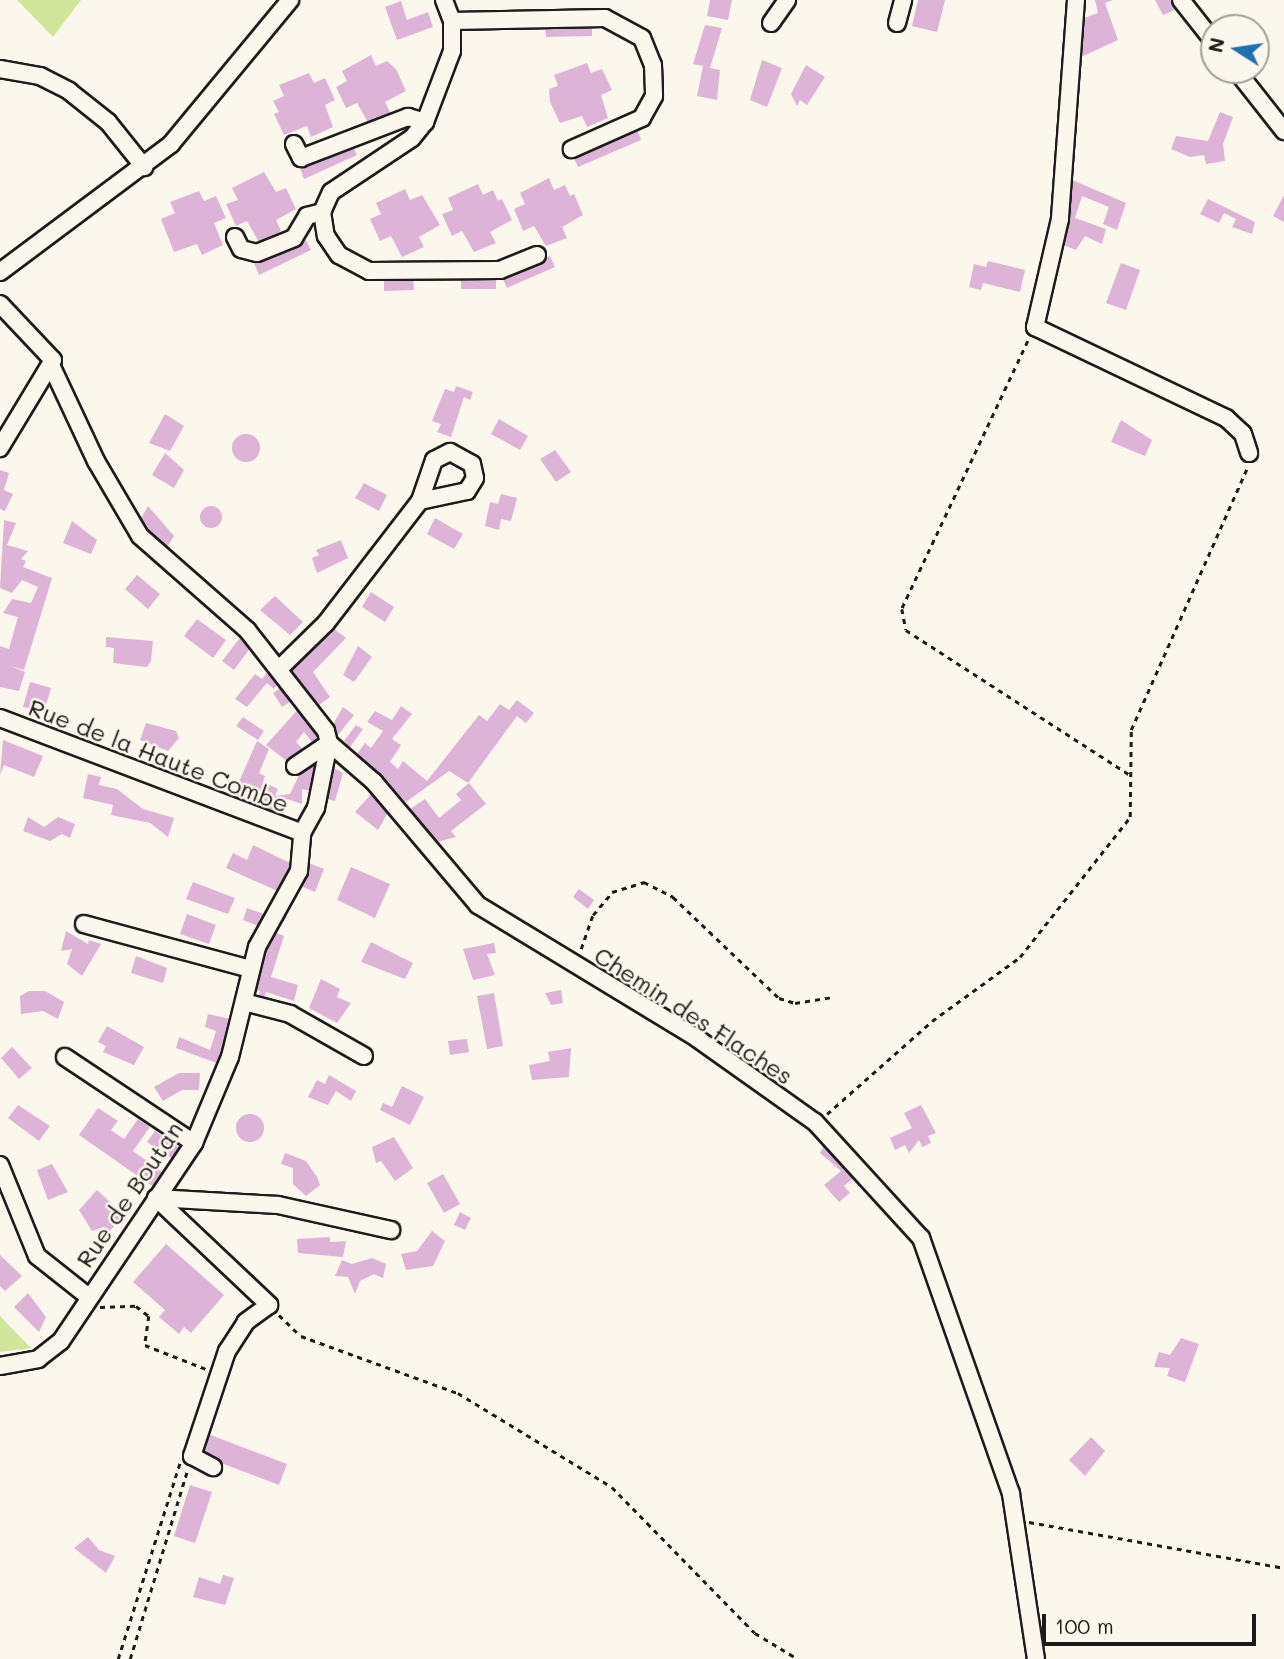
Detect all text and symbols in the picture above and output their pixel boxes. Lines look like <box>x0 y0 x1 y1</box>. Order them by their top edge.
north arrow <box>1200 14 1270 84</box>
text: N <box>1202 35 1230 55</box>
street label: Rue de la Haute Combe <box>25 692 293 818</box>
street label: Chemin des Flaches <box>589 940 799 1090</box>
street label: Rue de Boutan <box>70 1116 188 1272</box>
scale bar <box>1046 1600 1260 1644</box>
text: 100 m <box>1055 1612 1114 1639</box>

